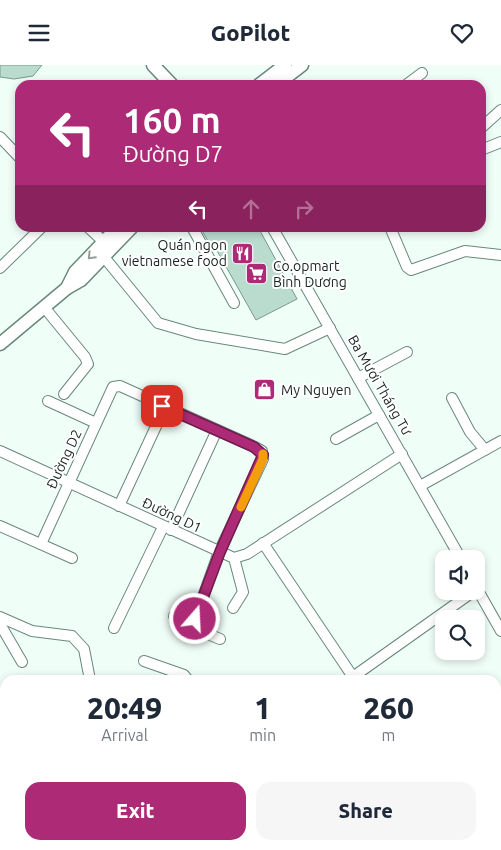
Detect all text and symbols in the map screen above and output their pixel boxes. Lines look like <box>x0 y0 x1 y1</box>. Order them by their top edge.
icon: menu <box>25 19 53 47</box>
icon: heart <box>448 19 476 47</box>
text: GoPilot <box>211 20 290 45</box>
icon: left <box>40 100 105 165</box>
text: 160 m <box>123 100 221 140</box>
text: Đường D7 <box>123 141 223 166</box>
icon: left <box>184 195 212 223</box>
icon: ahead <box>237 195 265 223</box>
icon: right <box>290 195 318 223</box>
place label: Quán ngon vietnamese food <box>122 237 227 269</box>
restaurant icon: Quán ngon vietnamese food <box>231 241 255 265</box>
one-way arrow <box>87 250 96 259</box>
place label: Co.opmart Bình Dương <box>273 258 347 290</box>
supermarket icon: Co.opmart Bình Dương <box>245 262 269 286</box>
street label: Ba Mươi Tháng Tư <box>345 332 415 438</box>
shop icon: My Nguyen <box>253 378 277 402</box>
place label: My Nguyen <box>281 382 352 398</box>
pin <box>141 385 183 427</box>
icon: arrive <box>148 392 176 420</box>
street label: Đường D2 <box>43 427 85 491</box>
street label: Đường D1 <box>140 494 204 536</box>
map controls <box>435 550 485 660</box>
button: sound <box>435 550 485 600</box>
position arrow <box>168 592 220 644</box>
button: search <box>435 610 485 660</box>
text: 20:49 <box>87 691 162 725</box>
text: 1 <box>254 691 271 725</box>
text: 260 <box>363 691 414 725</box>
text: Arrival <box>101 726 148 744</box>
text: min <box>249 726 276 744</box>
text: m <box>382 726 395 744</box>
button: Exit <box>25 782 246 840</box>
button: Share <box>256 782 476 840</box>

